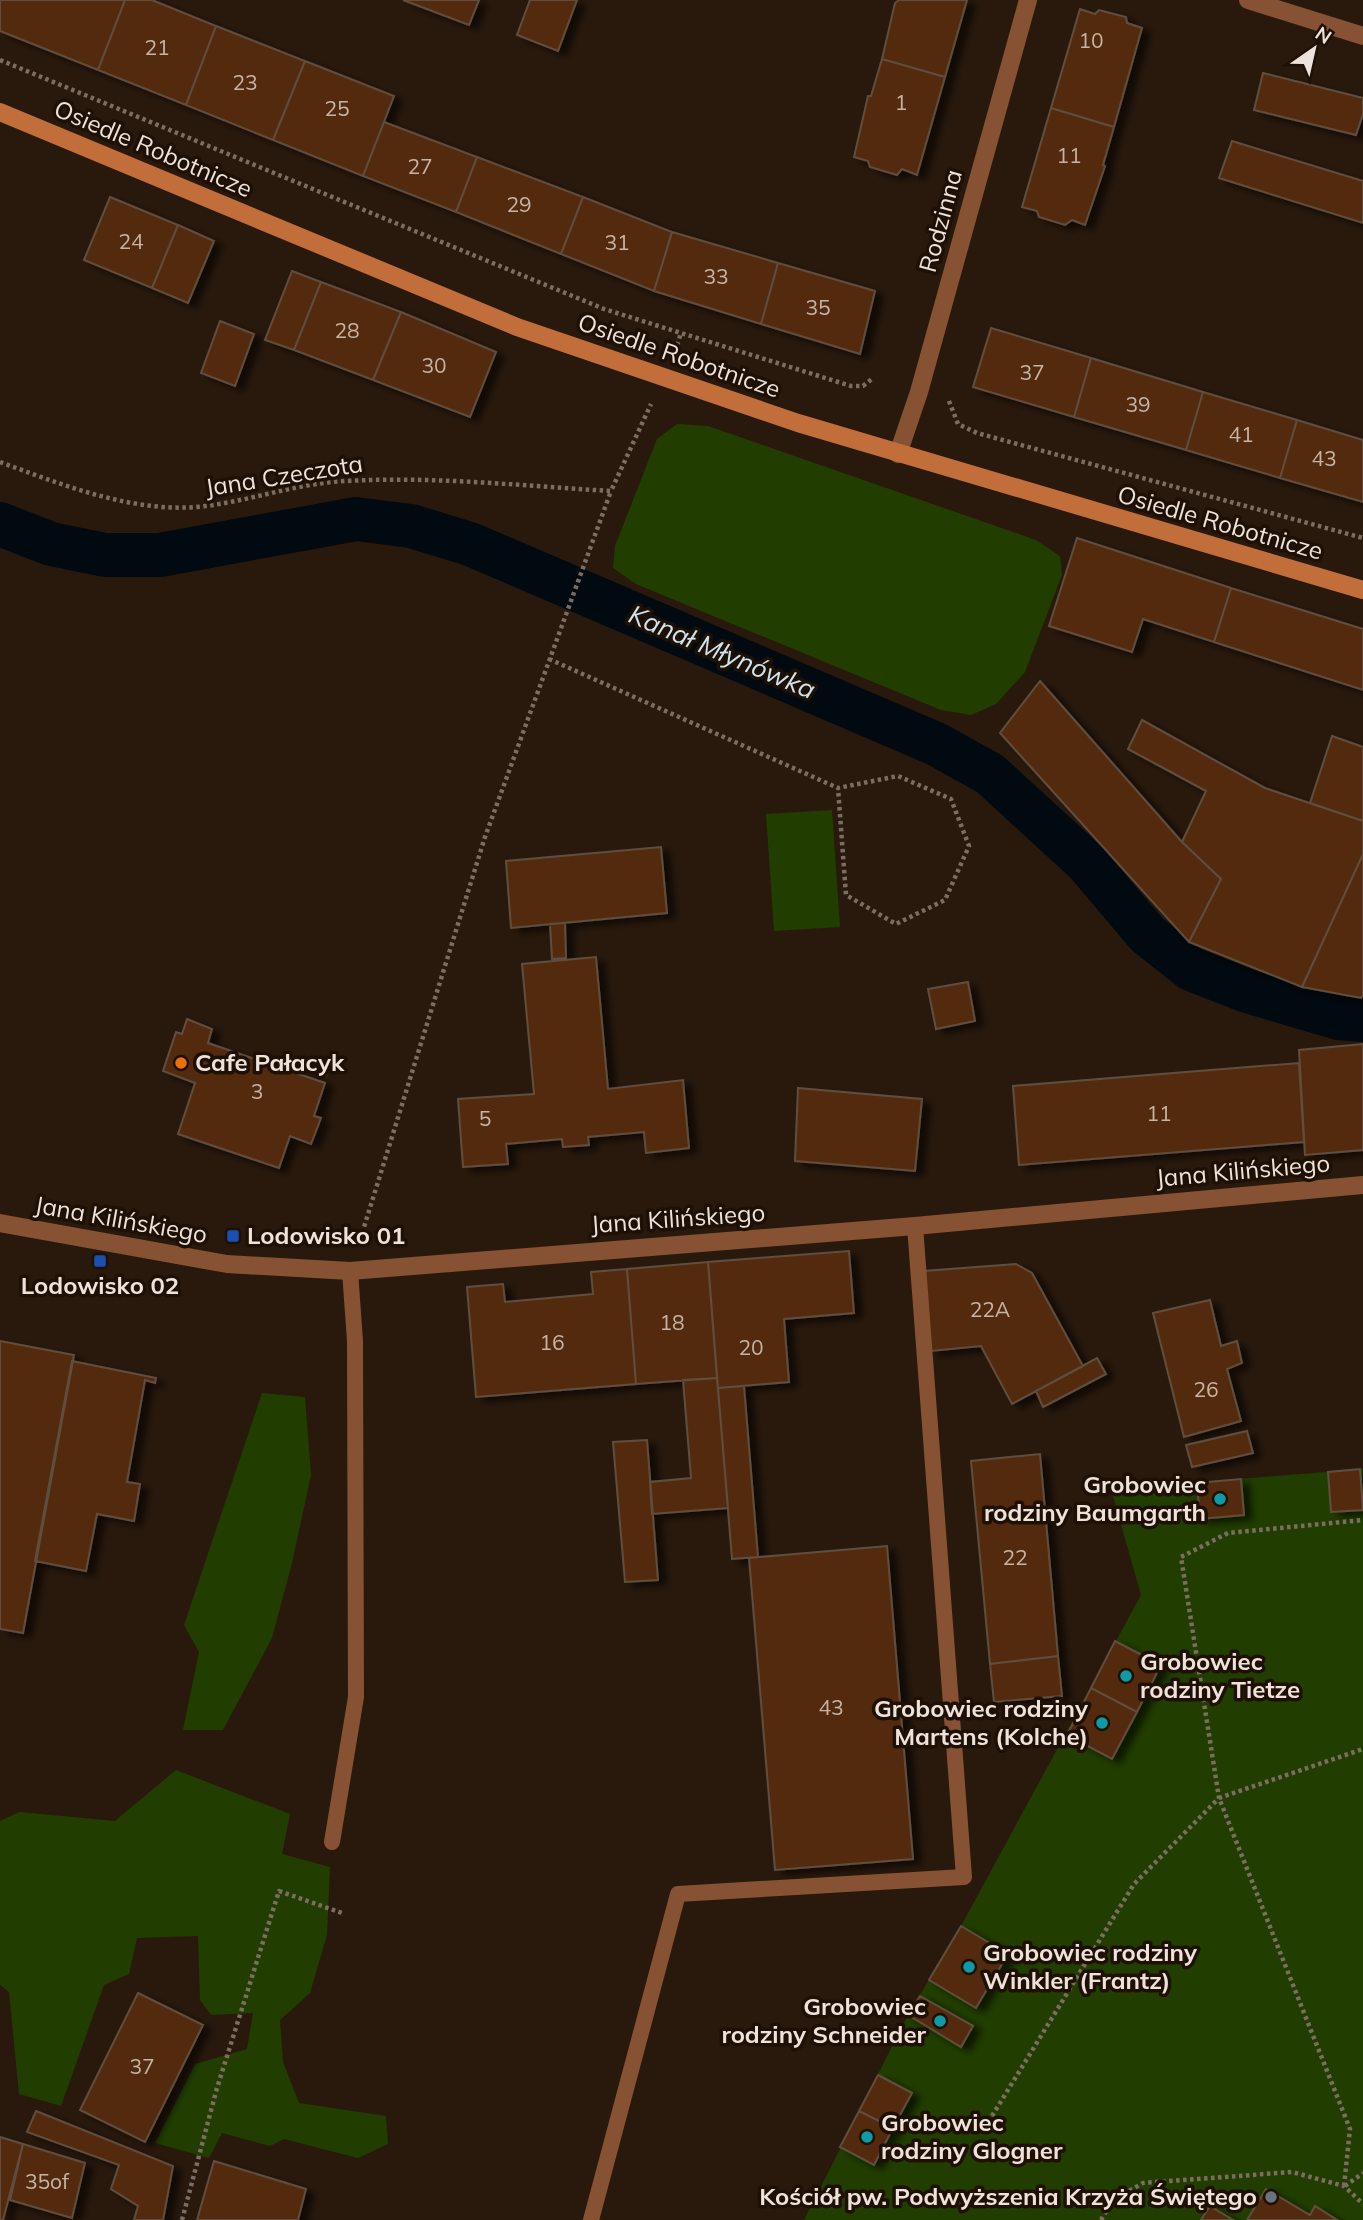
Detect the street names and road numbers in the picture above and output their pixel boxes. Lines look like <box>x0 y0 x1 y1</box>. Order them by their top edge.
street label: Osiedle Robotnicze <box>50 93 257 203</box>
street label: Rodzinna <box>912 166 968 275</box>
street label: Osiedle Robotnicze <box>574 306 784 404</box>
street label: Jana Czeczota <box>203 448 365 502</box>
street label: Osiedle Robotnicze <box>1114 478 1326 566</box>
street label: Jana Kilińskiego <box>1155 1147 1331 1193</box>
street label: Jana Kilińskiego <box>33 1189 210 1249</box>
street label: Jana Kilińskiego <box>590 1197 766 1239</box>

